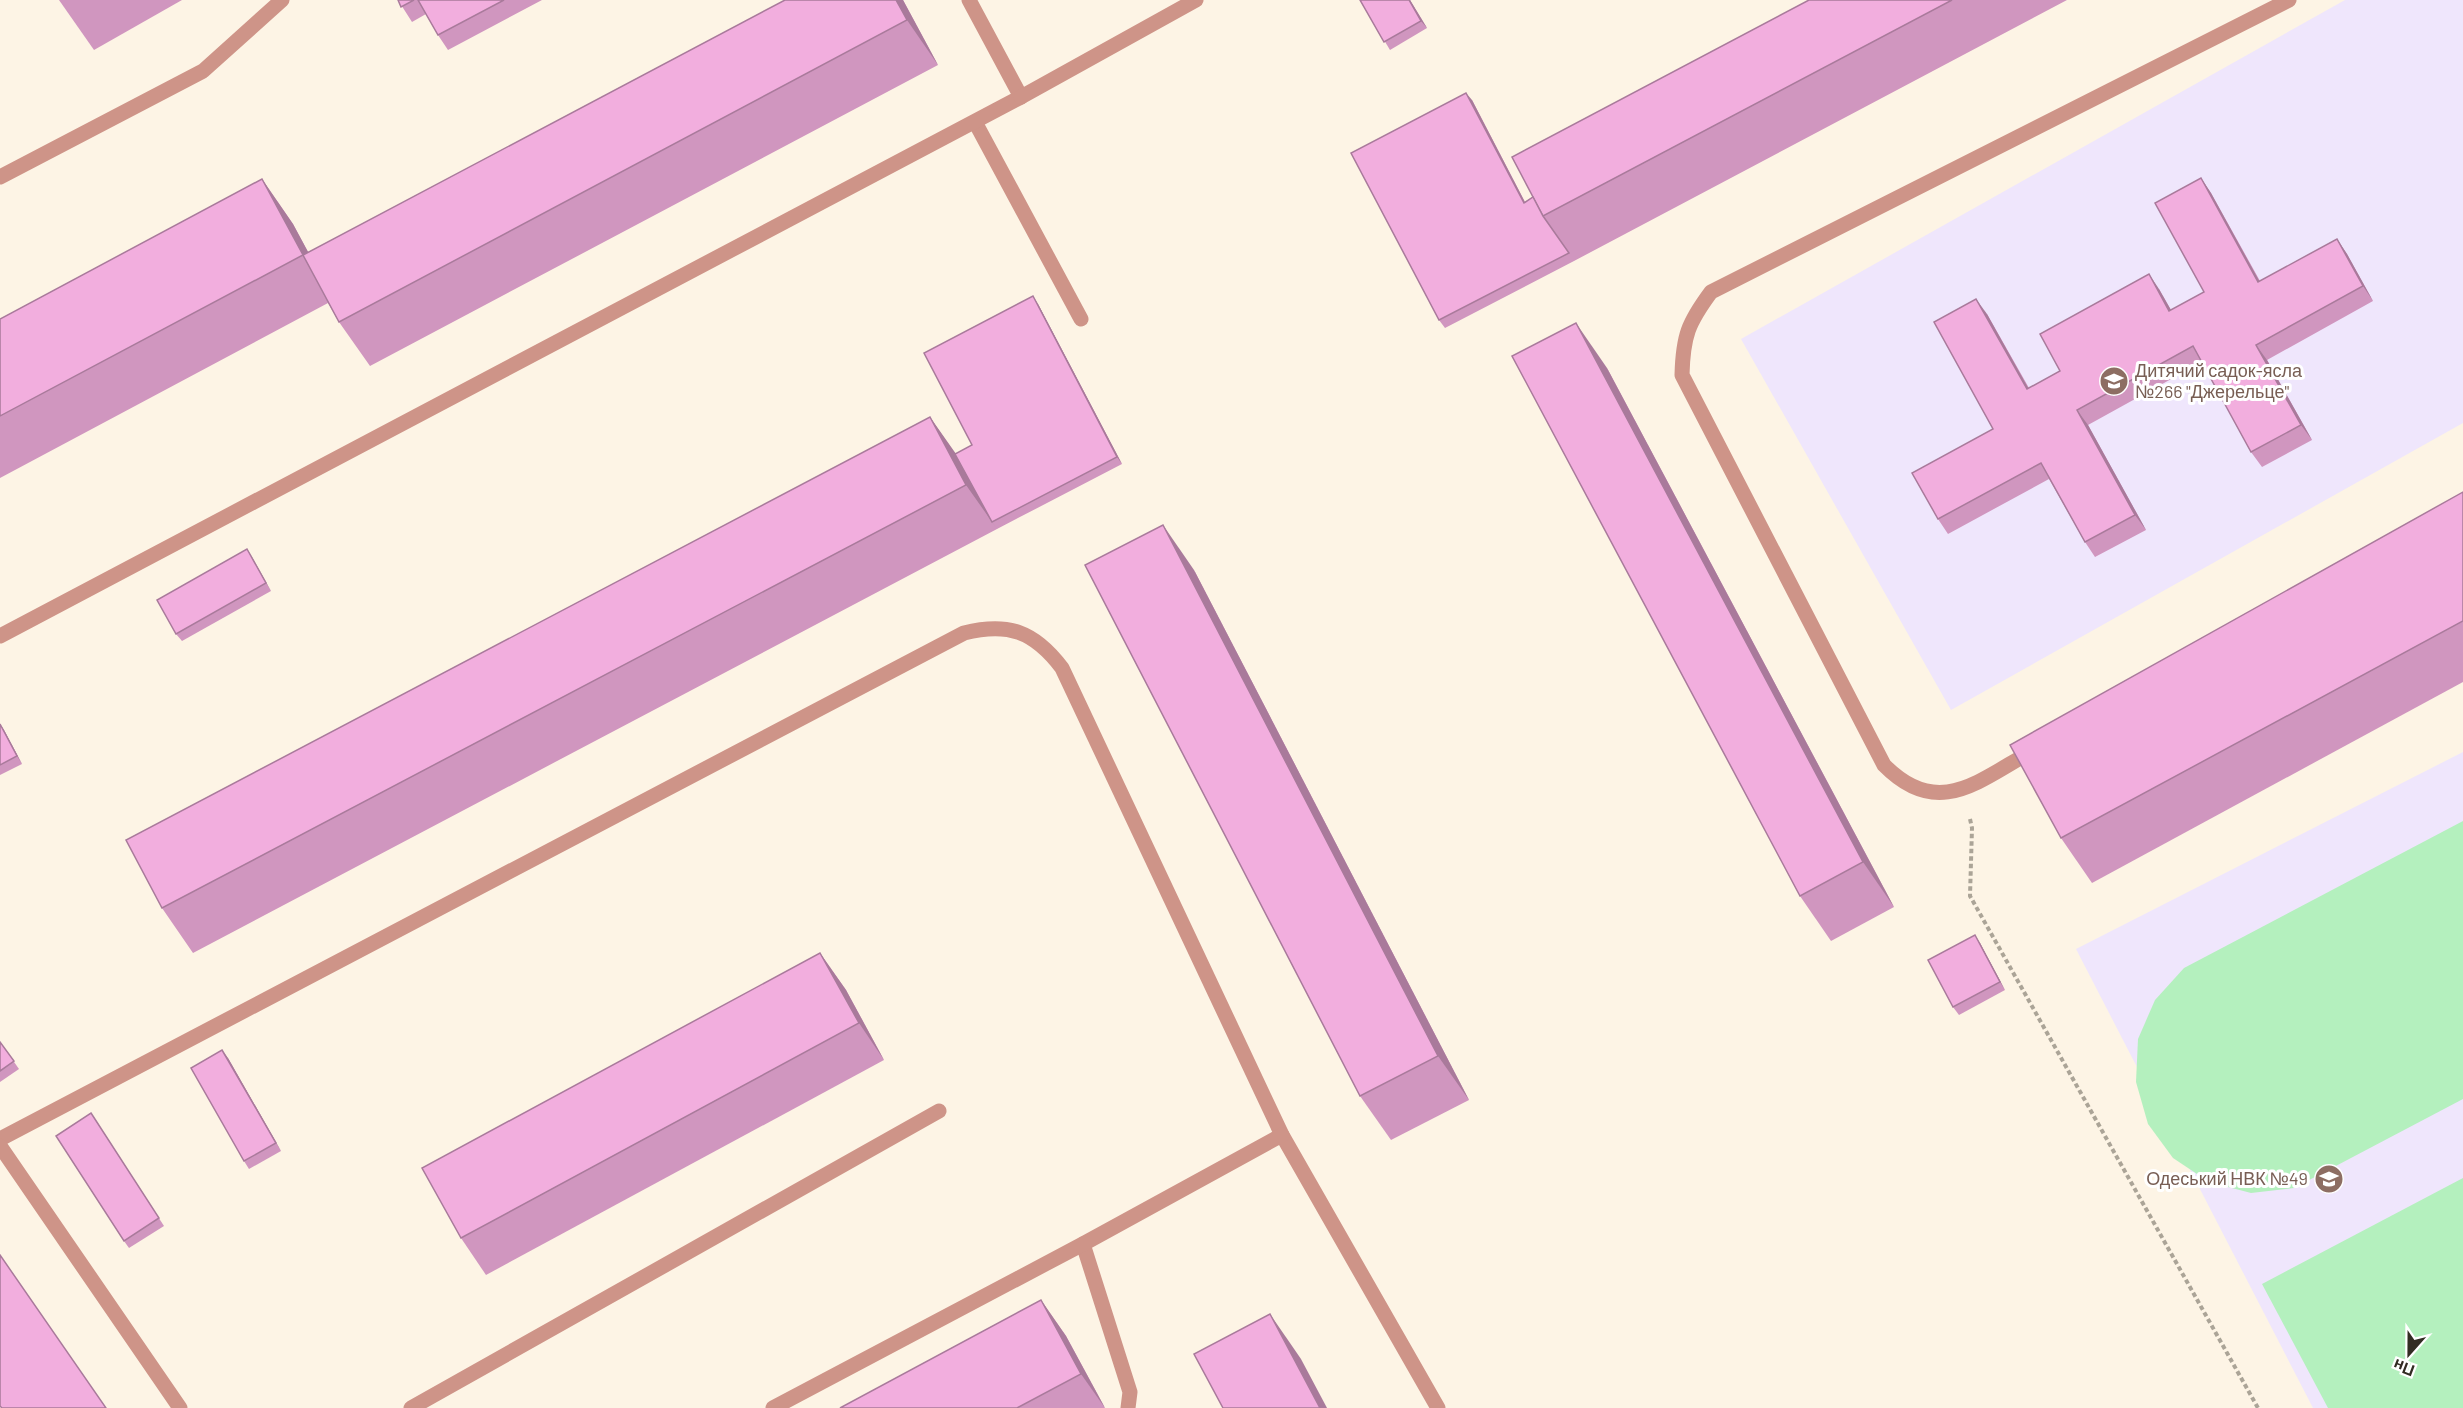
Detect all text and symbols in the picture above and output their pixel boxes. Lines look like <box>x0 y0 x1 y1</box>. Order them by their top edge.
place label: Дитячий садок-ясла №266 "Джерельце" <box>2135 359 2303 402</box>
school or university icon: Дитячий садок-ясла №266 "Джерельце" <box>2098 365 2130 397</box>
school or university icon: Одеський НВК №49 <box>2313 1163 2345 1195</box>
place label: Одеський НВК №49 <box>2146 1167 2308 1189</box>
north arrow <box>2379 1324 2439 1384</box>
text: Пн <box>2390 1356 2417 1381</box>

